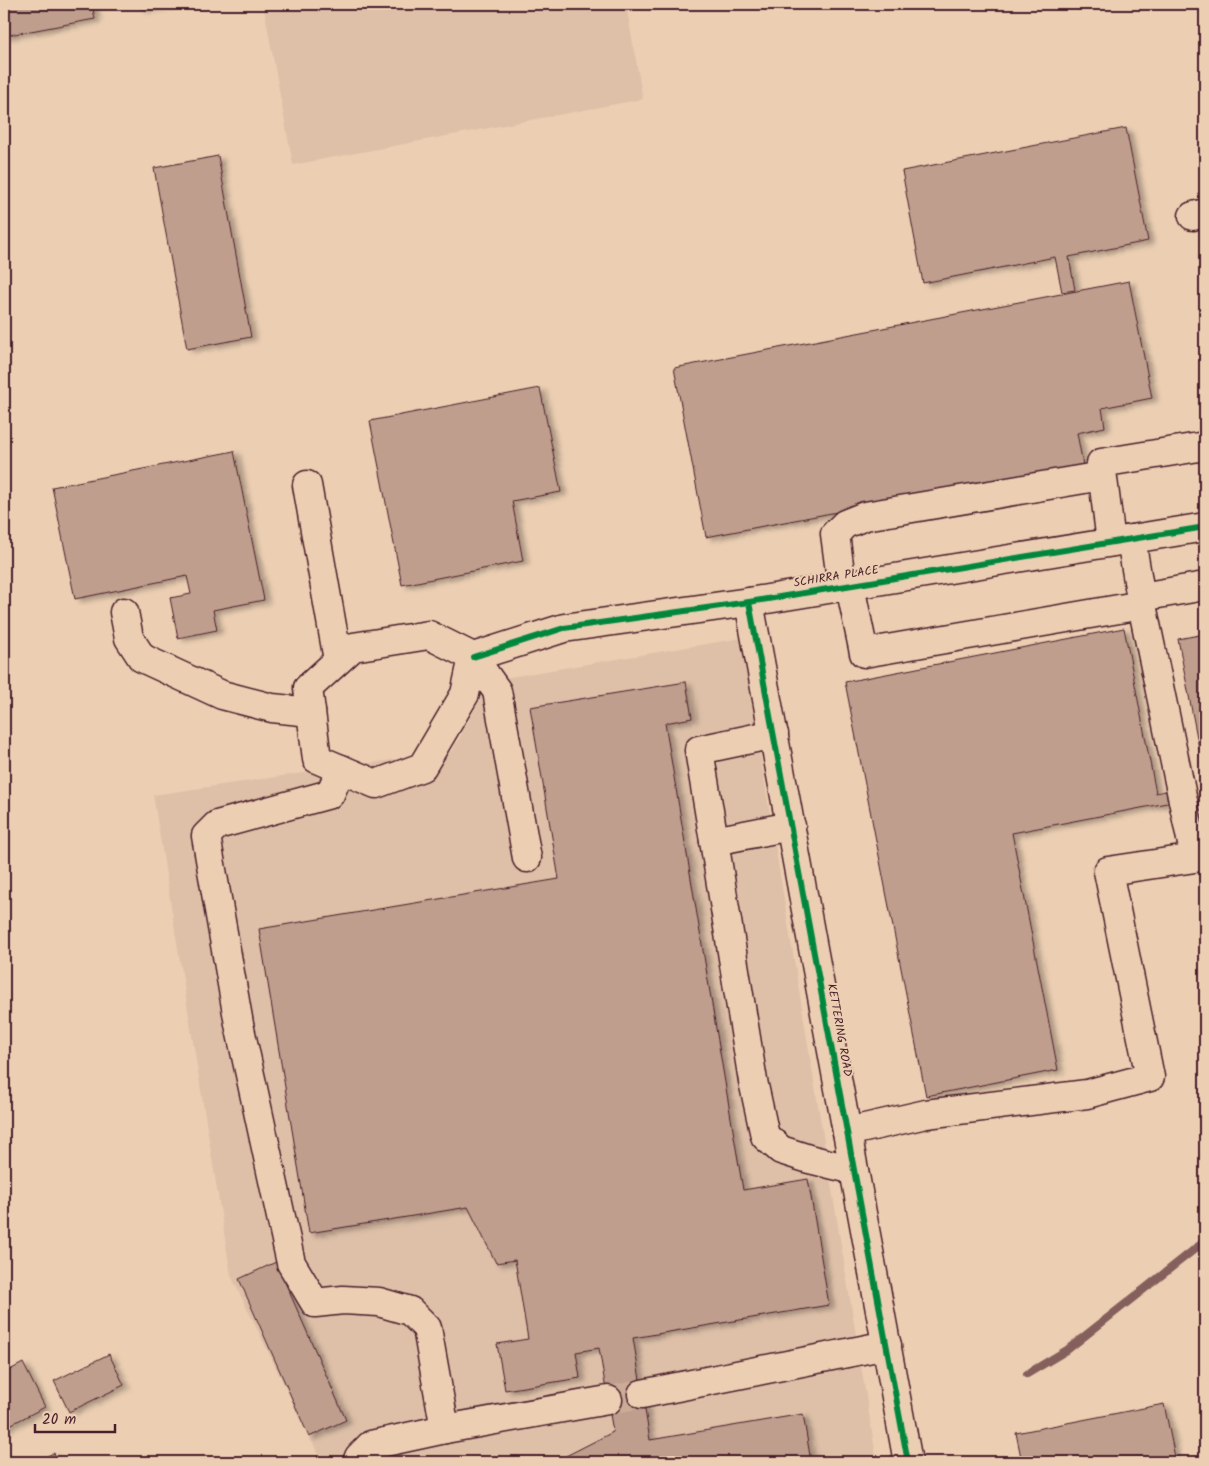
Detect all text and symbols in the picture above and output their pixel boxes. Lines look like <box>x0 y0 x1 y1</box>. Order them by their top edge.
street label: SCHIRRA PLACE <box>792 560 881 593</box>
street label: KETTERING ROAD <box>822 982 857 1078</box>
scale bar <box>35 1401 115 1433</box>
text: 20 m <box>42 1408 76 1432</box>

